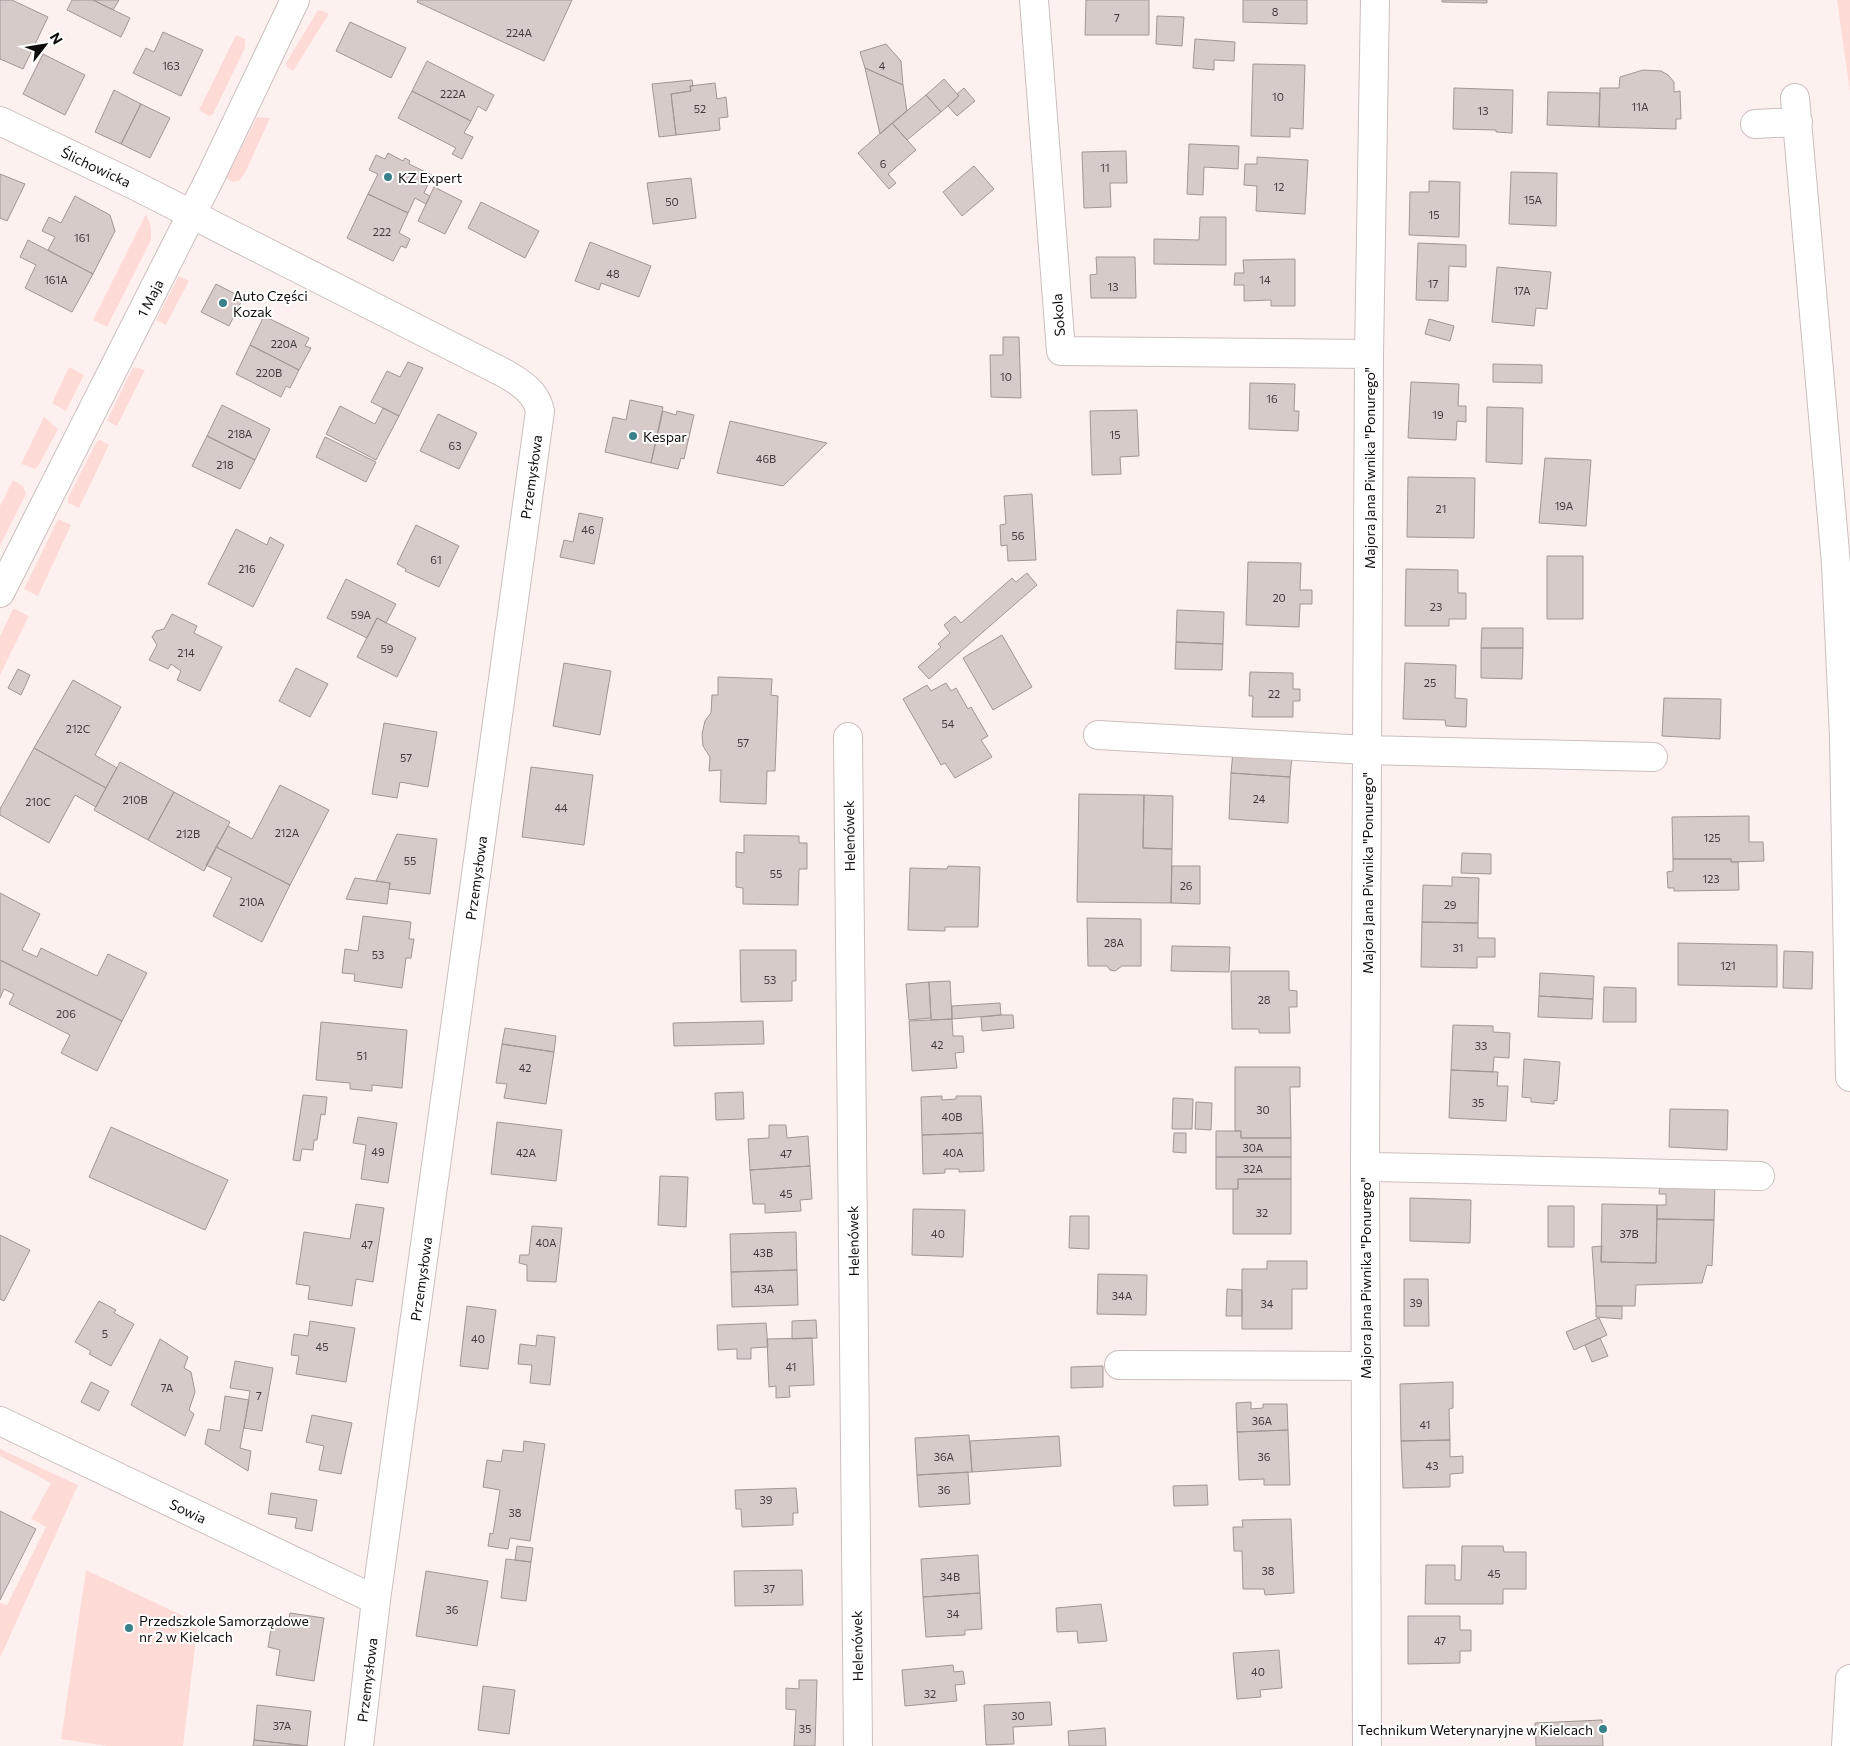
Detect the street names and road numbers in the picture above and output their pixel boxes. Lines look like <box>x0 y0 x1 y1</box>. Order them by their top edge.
street label: Ślichowicka <box>58 143 134 191</box>
street label: 1 Maja <box>133 276 167 320</box>
street label: Sokola <box>1048 293 1068 337</box>
street label: Majora Jana Piwnika "Ponurego" <box>1361 367 1378 569</box>
street label: Przemysłowa <box>517 434 545 520</box>
street label: Majora Jana Piwnika "Ponurego" <box>1359 772 1376 974</box>
street label: Helenówek <box>840 800 858 872</box>
street label: Przemysłowa <box>462 835 490 921</box>
street label: Majora Jana Piwnika "Ponurego" <box>1357 1177 1374 1379</box>
street label: Helenówek <box>844 1205 862 1277</box>
street label: Przemysłowa <box>407 1236 435 1322</box>
street label: Sowia <box>167 1495 209 1527</box>
street label: Helenówek <box>848 1610 866 1682</box>
street label: Przemysłowa <box>353 1637 381 1723</box>

